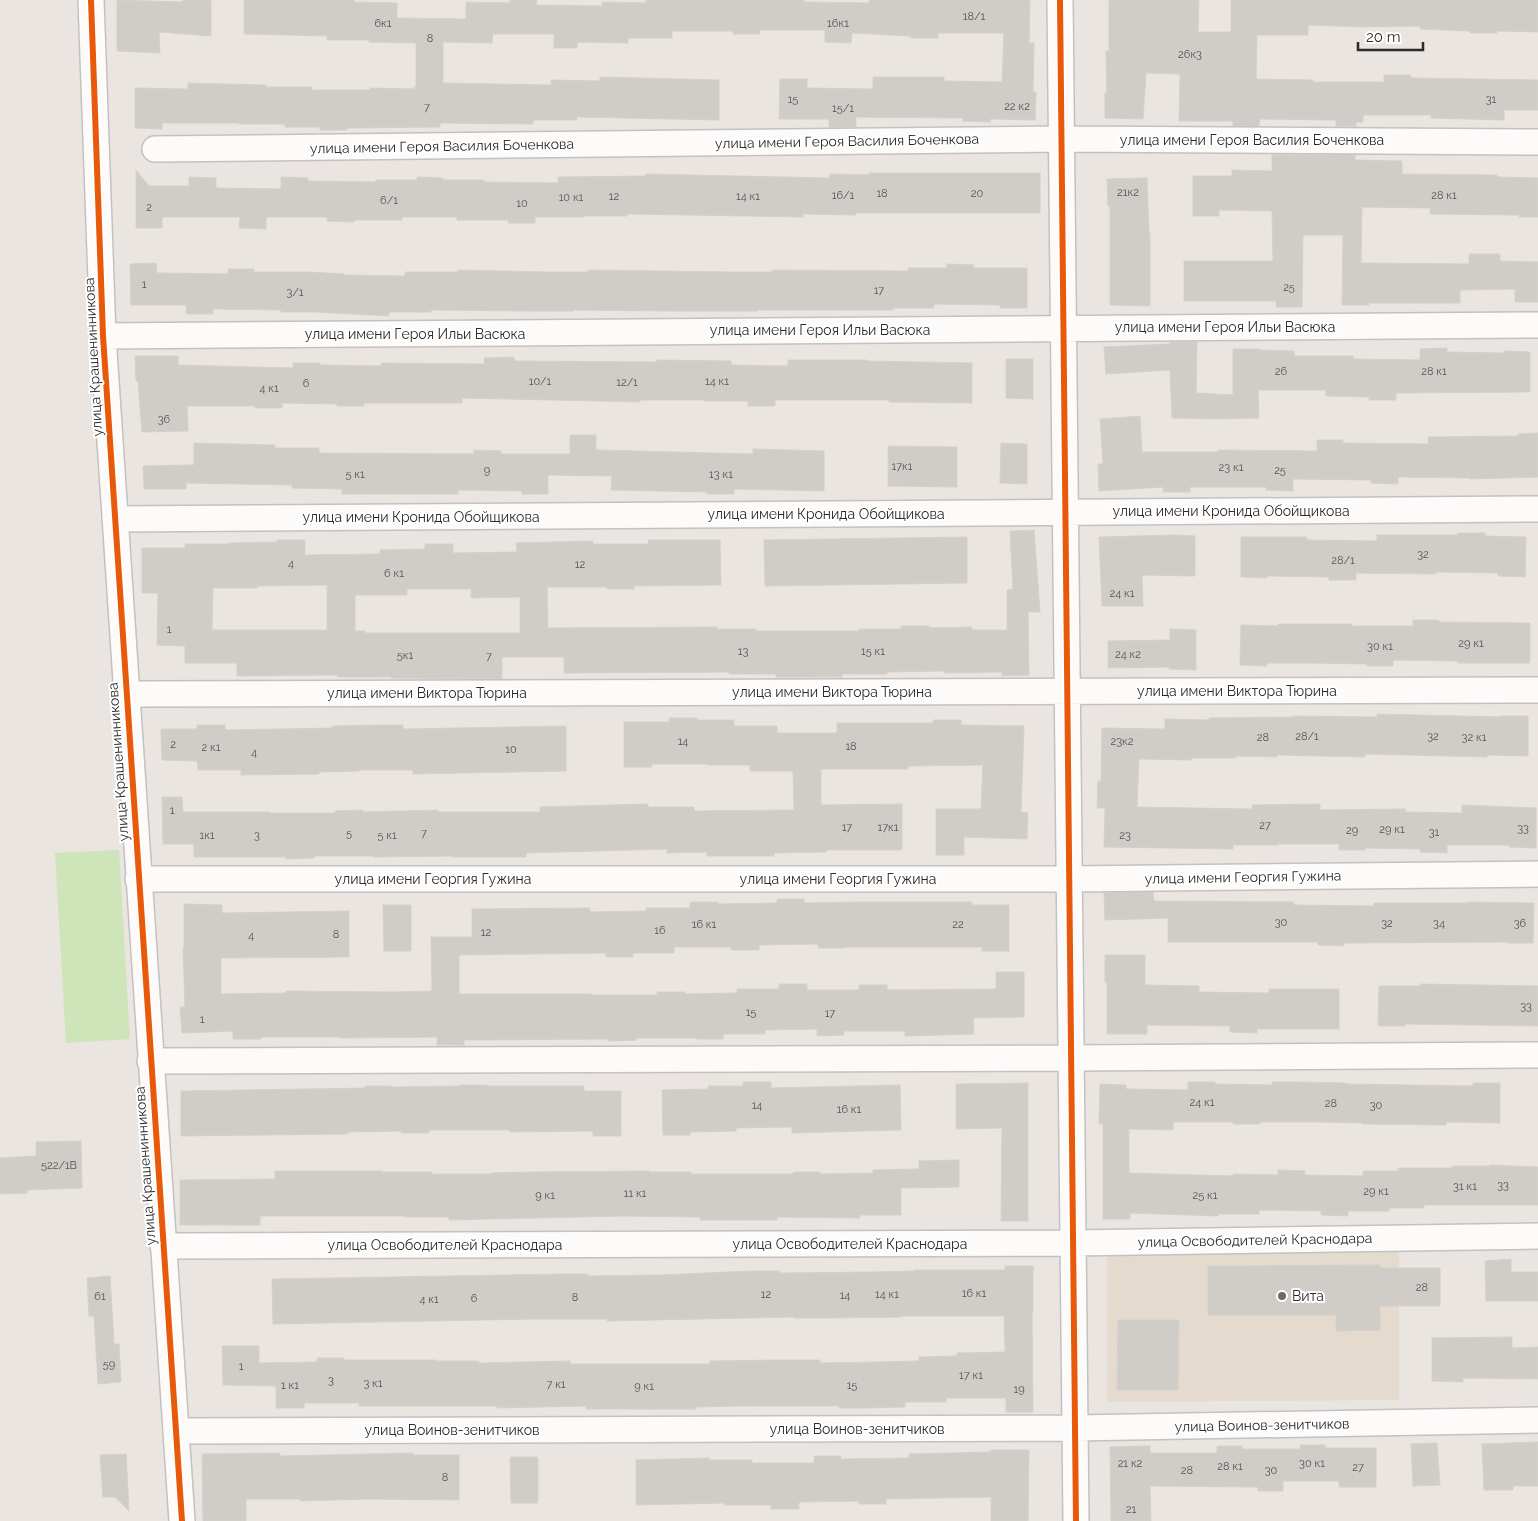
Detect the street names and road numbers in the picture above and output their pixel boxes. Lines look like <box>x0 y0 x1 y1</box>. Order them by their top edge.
street label: улица имени Героя Василия Боченкова <box>715 131 979 151</box>
street label: улица имени Героя Василия Боченкова <box>1120 132 1384 148</box>
street label: улица имени Героя Василия Боченкова <box>310 136 574 156</box>
street label: улица Крашенинникова <box>81 277 105 437</box>
street label: улица имени Героя Ильи Васюка <box>1115 319 1335 335</box>
street label: улица имени Героя Ильи Васюка <box>710 322 930 338</box>
street label: улица имени Героя Ильи Васюка <box>305 326 525 342</box>
street label: улица имени Кронида Обойщикова <box>1112 503 1350 519</box>
street label: улица имени Кронида Обойщикова <box>707 506 945 522</box>
street label: улица имени Кронида Обойщикова <box>302 509 540 525</box>
street label: улица Крашенинникова <box>104 682 132 842</box>
street label: улица имени Виктора Тюрина <box>1137 683 1337 699</box>
street label: улица имени Виктора Тюрина <box>732 684 932 700</box>
street label: улица имени Виктора Тюрина <box>327 685 527 701</box>
street label: улица имени Георгия Гужина <box>1144 867 1342 887</box>
street label: улица имени Георгия Гужина <box>335 871 531 887</box>
street label: улица имени Георгия Гужина <box>740 871 936 887</box>
street label: улица Крашенинникова <box>131 1086 159 1246</box>
street label: улица Освободителей Краснодара <box>1137 1230 1373 1250</box>
street label: улица Освободителей Краснодара <box>733 1236 967 1252</box>
street label: улица Освободителей Краснодара <box>328 1237 562 1253</box>
street label: улица Воинов-зенитчиков <box>1174 1415 1350 1435</box>
street label: улица Воинов-зенитчиков <box>770 1421 944 1437</box>
street label: улица Воинов-зенитчиков <box>365 1422 539 1438</box>

